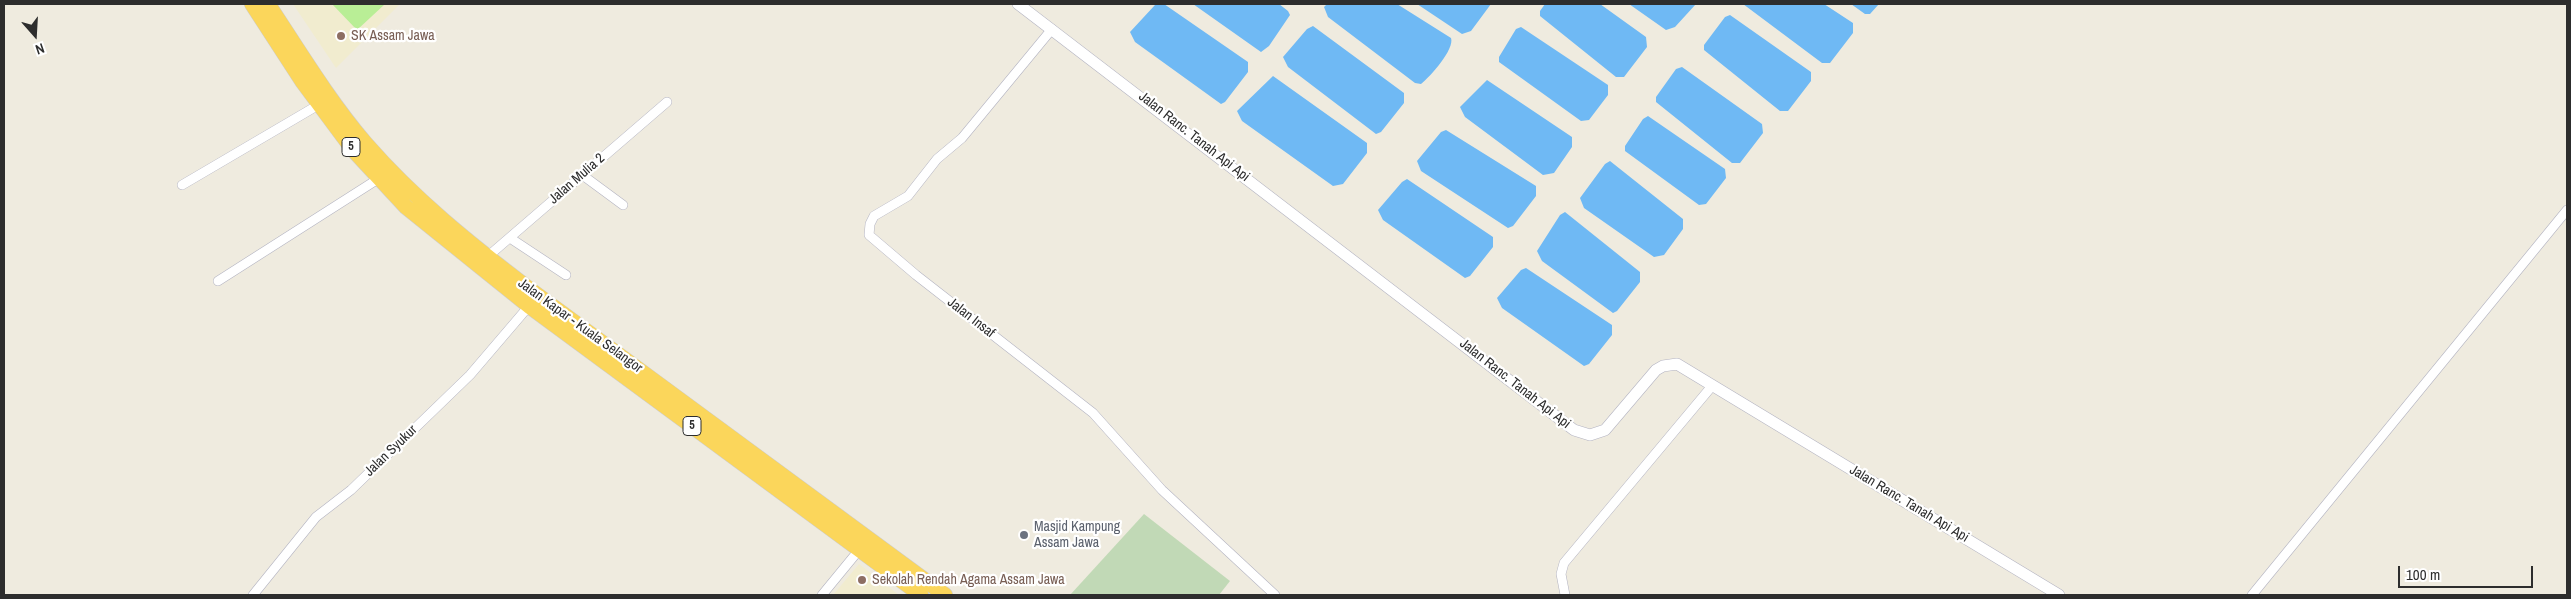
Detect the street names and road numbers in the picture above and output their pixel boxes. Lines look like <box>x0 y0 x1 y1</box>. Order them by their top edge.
street label: Jalan Ranc. Tanah Api Api <box>1135 88 1253 186</box>
road number: 5 <box>342 138 360 156</box>
street label: Jalan Mulia 2 <box>546 150 608 208</box>
street label: Jalan Kapar - Kuala Selangor <box>514 275 646 377</box>
street label: Jalan Insaf <box>944 294 998 342</box>
street label: Jalan Ranc. Tanah Api Api <box>1456 335 1574 433</box>
road number: 5 <box>683 416 701 436</box>
street label: Jalan Syukur <box>361 422 421 480</box>
street label: Jalan Ranc. Tanah Api Api <box>1846 462 1972 546</box>

